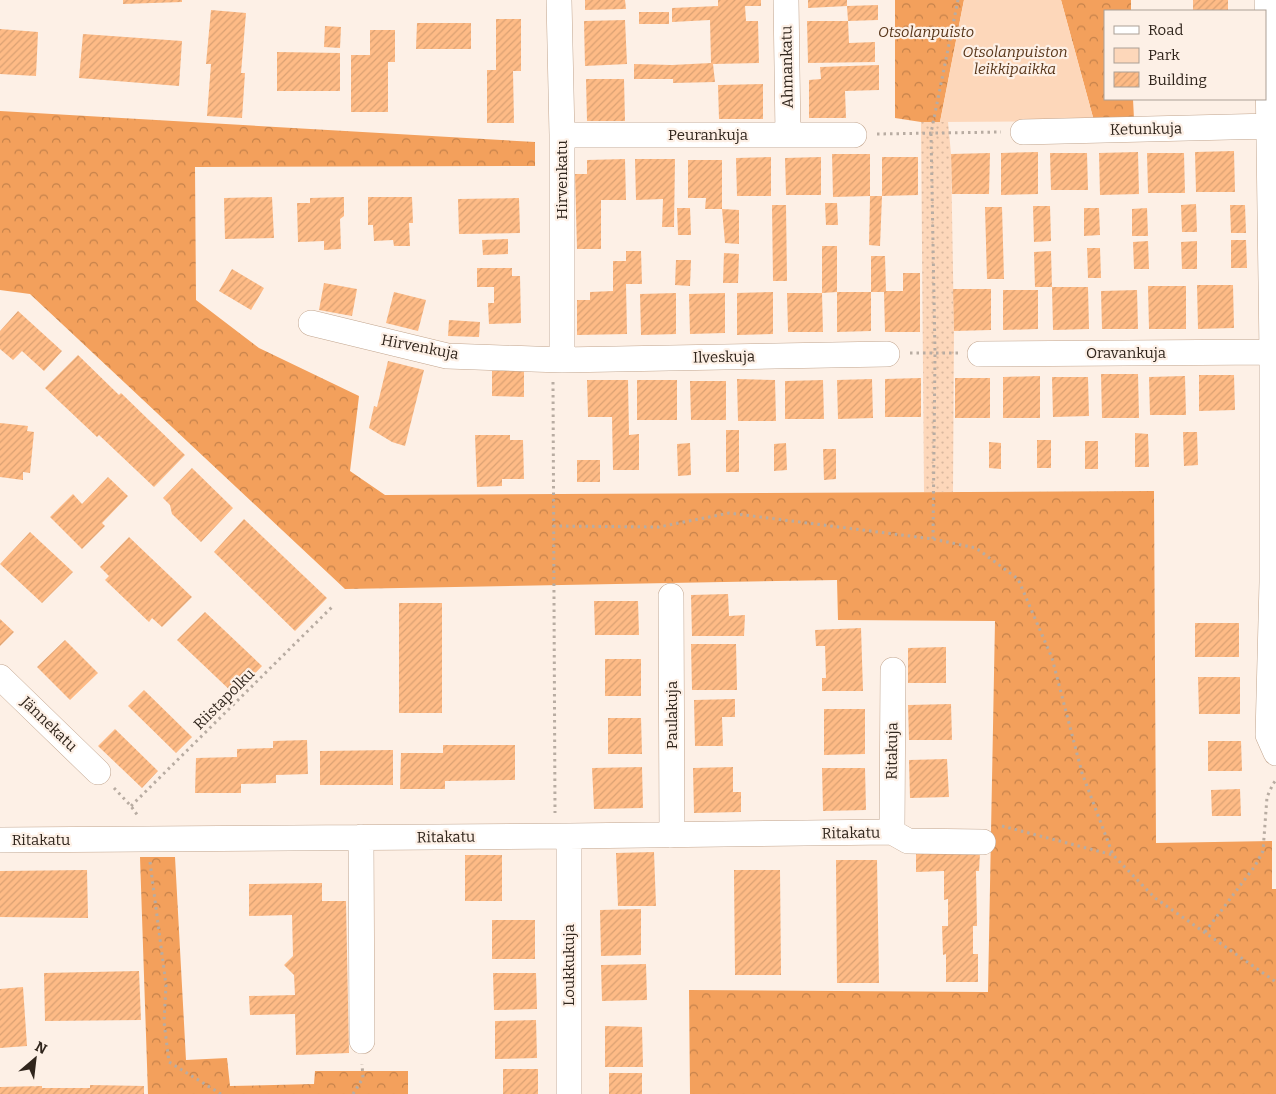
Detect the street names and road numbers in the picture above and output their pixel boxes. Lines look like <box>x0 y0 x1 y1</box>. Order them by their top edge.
street label: Ahmankatu <box>777 25 797 109</box>
street label: Ketunkuja <box>1110 119 1182 139</box>
street label: Peurankuja <box>668 126 748 144</box>
street label: Hirvenkatu <box>553 140 571 220</box>
street label: Hirvenkuja <box>380 331 460 363</box>
street label: Oravankuja <box>1086 344 1166 362</box>
street label: Ilveskuja <box>693 347 755 367</box>
street label: Riistapolku <box>190 665 258 733</box>
street label: Paulakuja <box>663 681 681 749</box>
street label: Jännekatu <box>16 692 81 755</box>
street label: Ritakuja <box>882 722 902 780</box>
street label: Ritakatu <box>822 823 880 843</box>
street label: Ritakatu <box>417 827 475 847</box>
street label: Ritakatu <box>12 831 70 849</box>
street label: Loukkukuja <box>560 924 578 1006</box>

